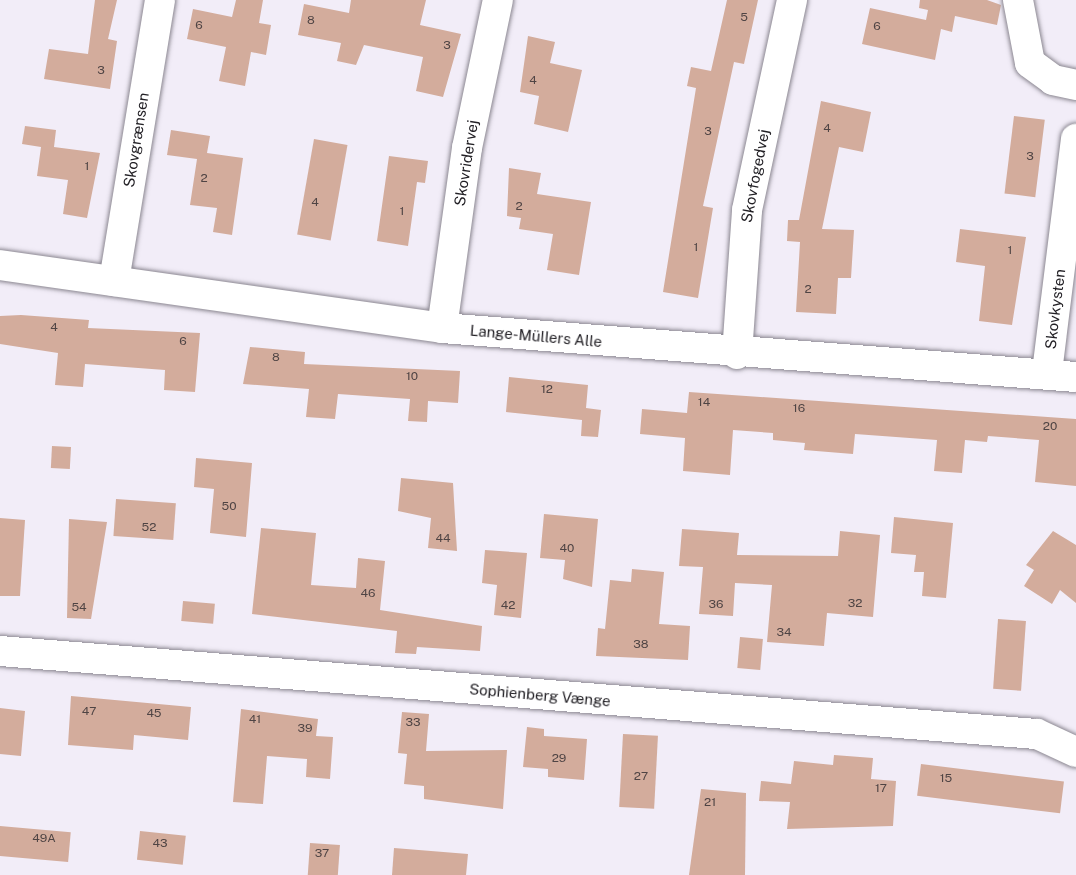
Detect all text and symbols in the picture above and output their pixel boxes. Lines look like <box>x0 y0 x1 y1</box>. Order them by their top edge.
house number: 5 <box>740 11 748 25</box>
house number: 8 <box>307 14 315 28</box>
house number: 6 <box>195 19 203 33</box>
house number: 6 <box>873 20 881 34</box>
house number: 3 <box>443 39 451 53</box>
house number: 3 <box>97 64 105 78</box>
house number: 4 <box>529 74 537 88</box>
street label: Skovgrænsen <box>120 91 152 189</box>
street label: Skovridervej <box>450 119 482 207</box>
house number: 4 <box>823 122 831 136</box>
house number: 3 <box>704 125 712 139</box>
street label: Skovfogedvej <box>737 128 773 224</box>
house number: 3 <box>1026 150 1034 164</box>
house number: 1 <box>85 160 89 174</box>
house number: 2 <box>200 172 208 186</box>
house number: 4 <box>311 196 319 210</box>
house number: 2 <box>515 200 523 214</box>
house number: 1 <box>400 205 404 219</box>
house number: 1 <box>694 241 698 255</box>
house number: 1 <box>1008 244 1012 258</box>
street label: Skovkysten <box>1041 268 1069 350</box>
house number: 2 <box>804 283 812 297</box>
house number: 4 <box>50 321 58 335</box>
street label: Lange-Müllers Alle <box>469 321 603 351</box>
house number: 6 <box>179 335 187 349</box>
house number: 8 <box>272 351 280 365</box>
house number: 10 <box>406 370 418 384</box>
house number: 12 <box>541 383 553 397</box>
house number: 14 <box>698 396 710 410</box>
house number: 16 <box>793 402 805 416</box>
house number: 20 <box>1043 420 1057 434</box>
house number: 50 <box>221 500 237 514</box>
house number: 52 <box>142 521 156 535</box>
house number: 44 <box>435 532 451 546</box>
house number: 40 <box>560 542 574 556</box>
house number: 46 <box>360 587 376 601</box>
house number: 32 <box>848 597 862 611</box>
house number: 36 <box>709 598 723 612</box>
house number: 42 <box>501 599 515 613</box>
house number: 54 <box>71 601 87 615</box>
house number: 34 <box>776 626 792 640</box>
house number: 38 <box>633 638 649 652</box>
street label: Sophienberg Vænge <box>468 680 612 710</box>
house number: 47 <box>82 705 96 719</box>
house number: 45 <box>146 707 162 721</box>
house number: 41 <box>249 713 261 727</box>
house number: 33 <box>405 716 421 730</box>
house number: 39 <box>298 722 312 736</box>
house number: 29 <box>552 752 566 766</box>
house number: 27 <box>634 770 648 784</box>
house number: 15 <box>940 772 952 786</box>
house number: 17 <box>875 782 887 796</box>
house number: 21 <box>704 796 716 810</box>
house number: 49A <box>32 832 56 846</box>
house number: 43 <box>152 837 168 851</box>
house number: 37 <box>315 847 329 861</box>

